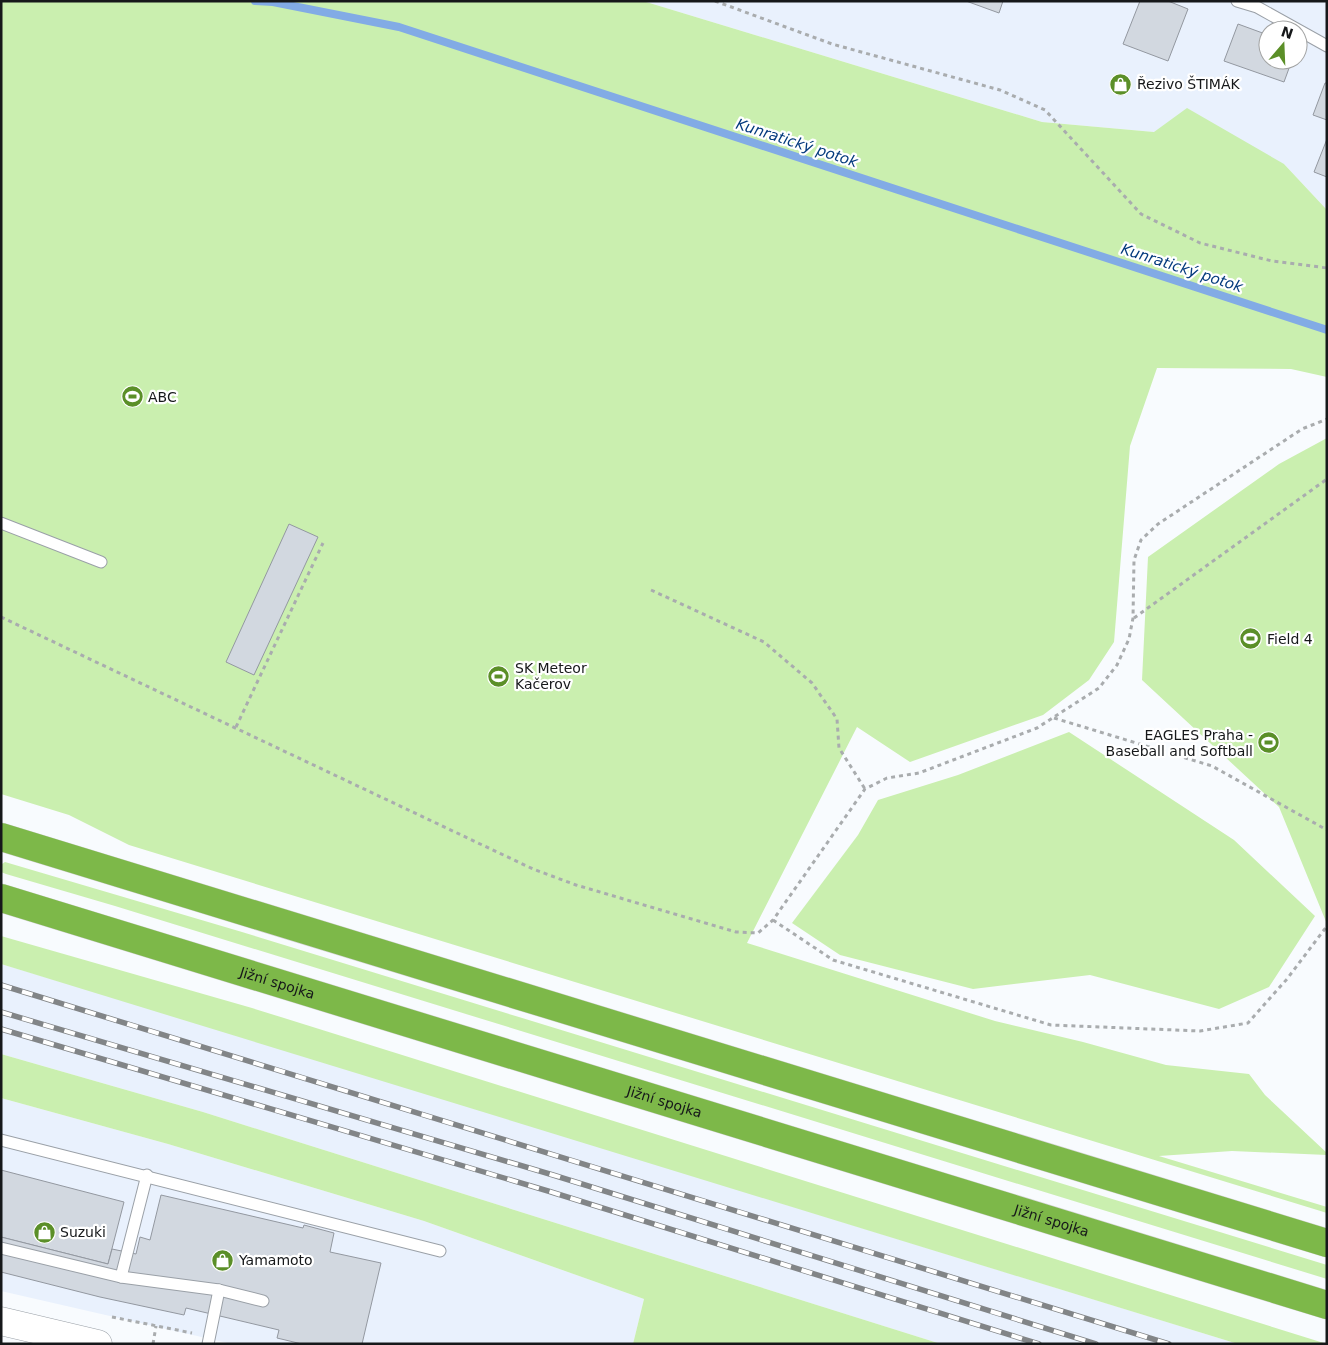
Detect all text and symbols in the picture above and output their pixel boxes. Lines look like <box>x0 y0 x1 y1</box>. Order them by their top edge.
north arrow <box>1258 20 1308 70</box>
text: N <box>1279 23 1295 42</box>
shop icon: Řezivo ŠTIMÁK <box>1109 72 1133 96</box>
place label: Řezivo ŠTIMÁK <box>1137 75 1240 92</box>
water label: Kunratický potok <box>734 115 861 172</box>
water label: Kunratický potok <box>1119 240 1246 297</box>
sports icon: ABC <box>120 385 144 409</box>
place label: ABC <box>148 389 177 405</box>
sports icon: Field 4 <box>1239 627 1263 651</box>
place label: Field 4 <box>1267 631 1313 647</box>
place label: SK Meteor Kačerov <box>515 660 587 692</box>
sports icon: SK Meteor Kačerov <box>487 664 511 688</box>
place label: EAGLES Praha - Baseball and Softball <box>1106 727 1253 759</box>
sports icon: EAGLES Praha - Baseball and Softball <box>1257 731 1281 755</box>
street label: Jižní spojka <box>237 963 317 1002</box>
street label: Jižní spojka <box>624 1082 704 1121</box>
street label: Jižní spojka <box>1011 1201 1091 1240</box>
shop icon: Suzuki <box>32 1220 56 1244</box>
place label: Suzuki <box>60 1224 106 1240</box>
shop icon: Yamamoto <box>211 1248 235 1272</box>
place label: Yamamoto <box>238 1252 313 1268</box>

